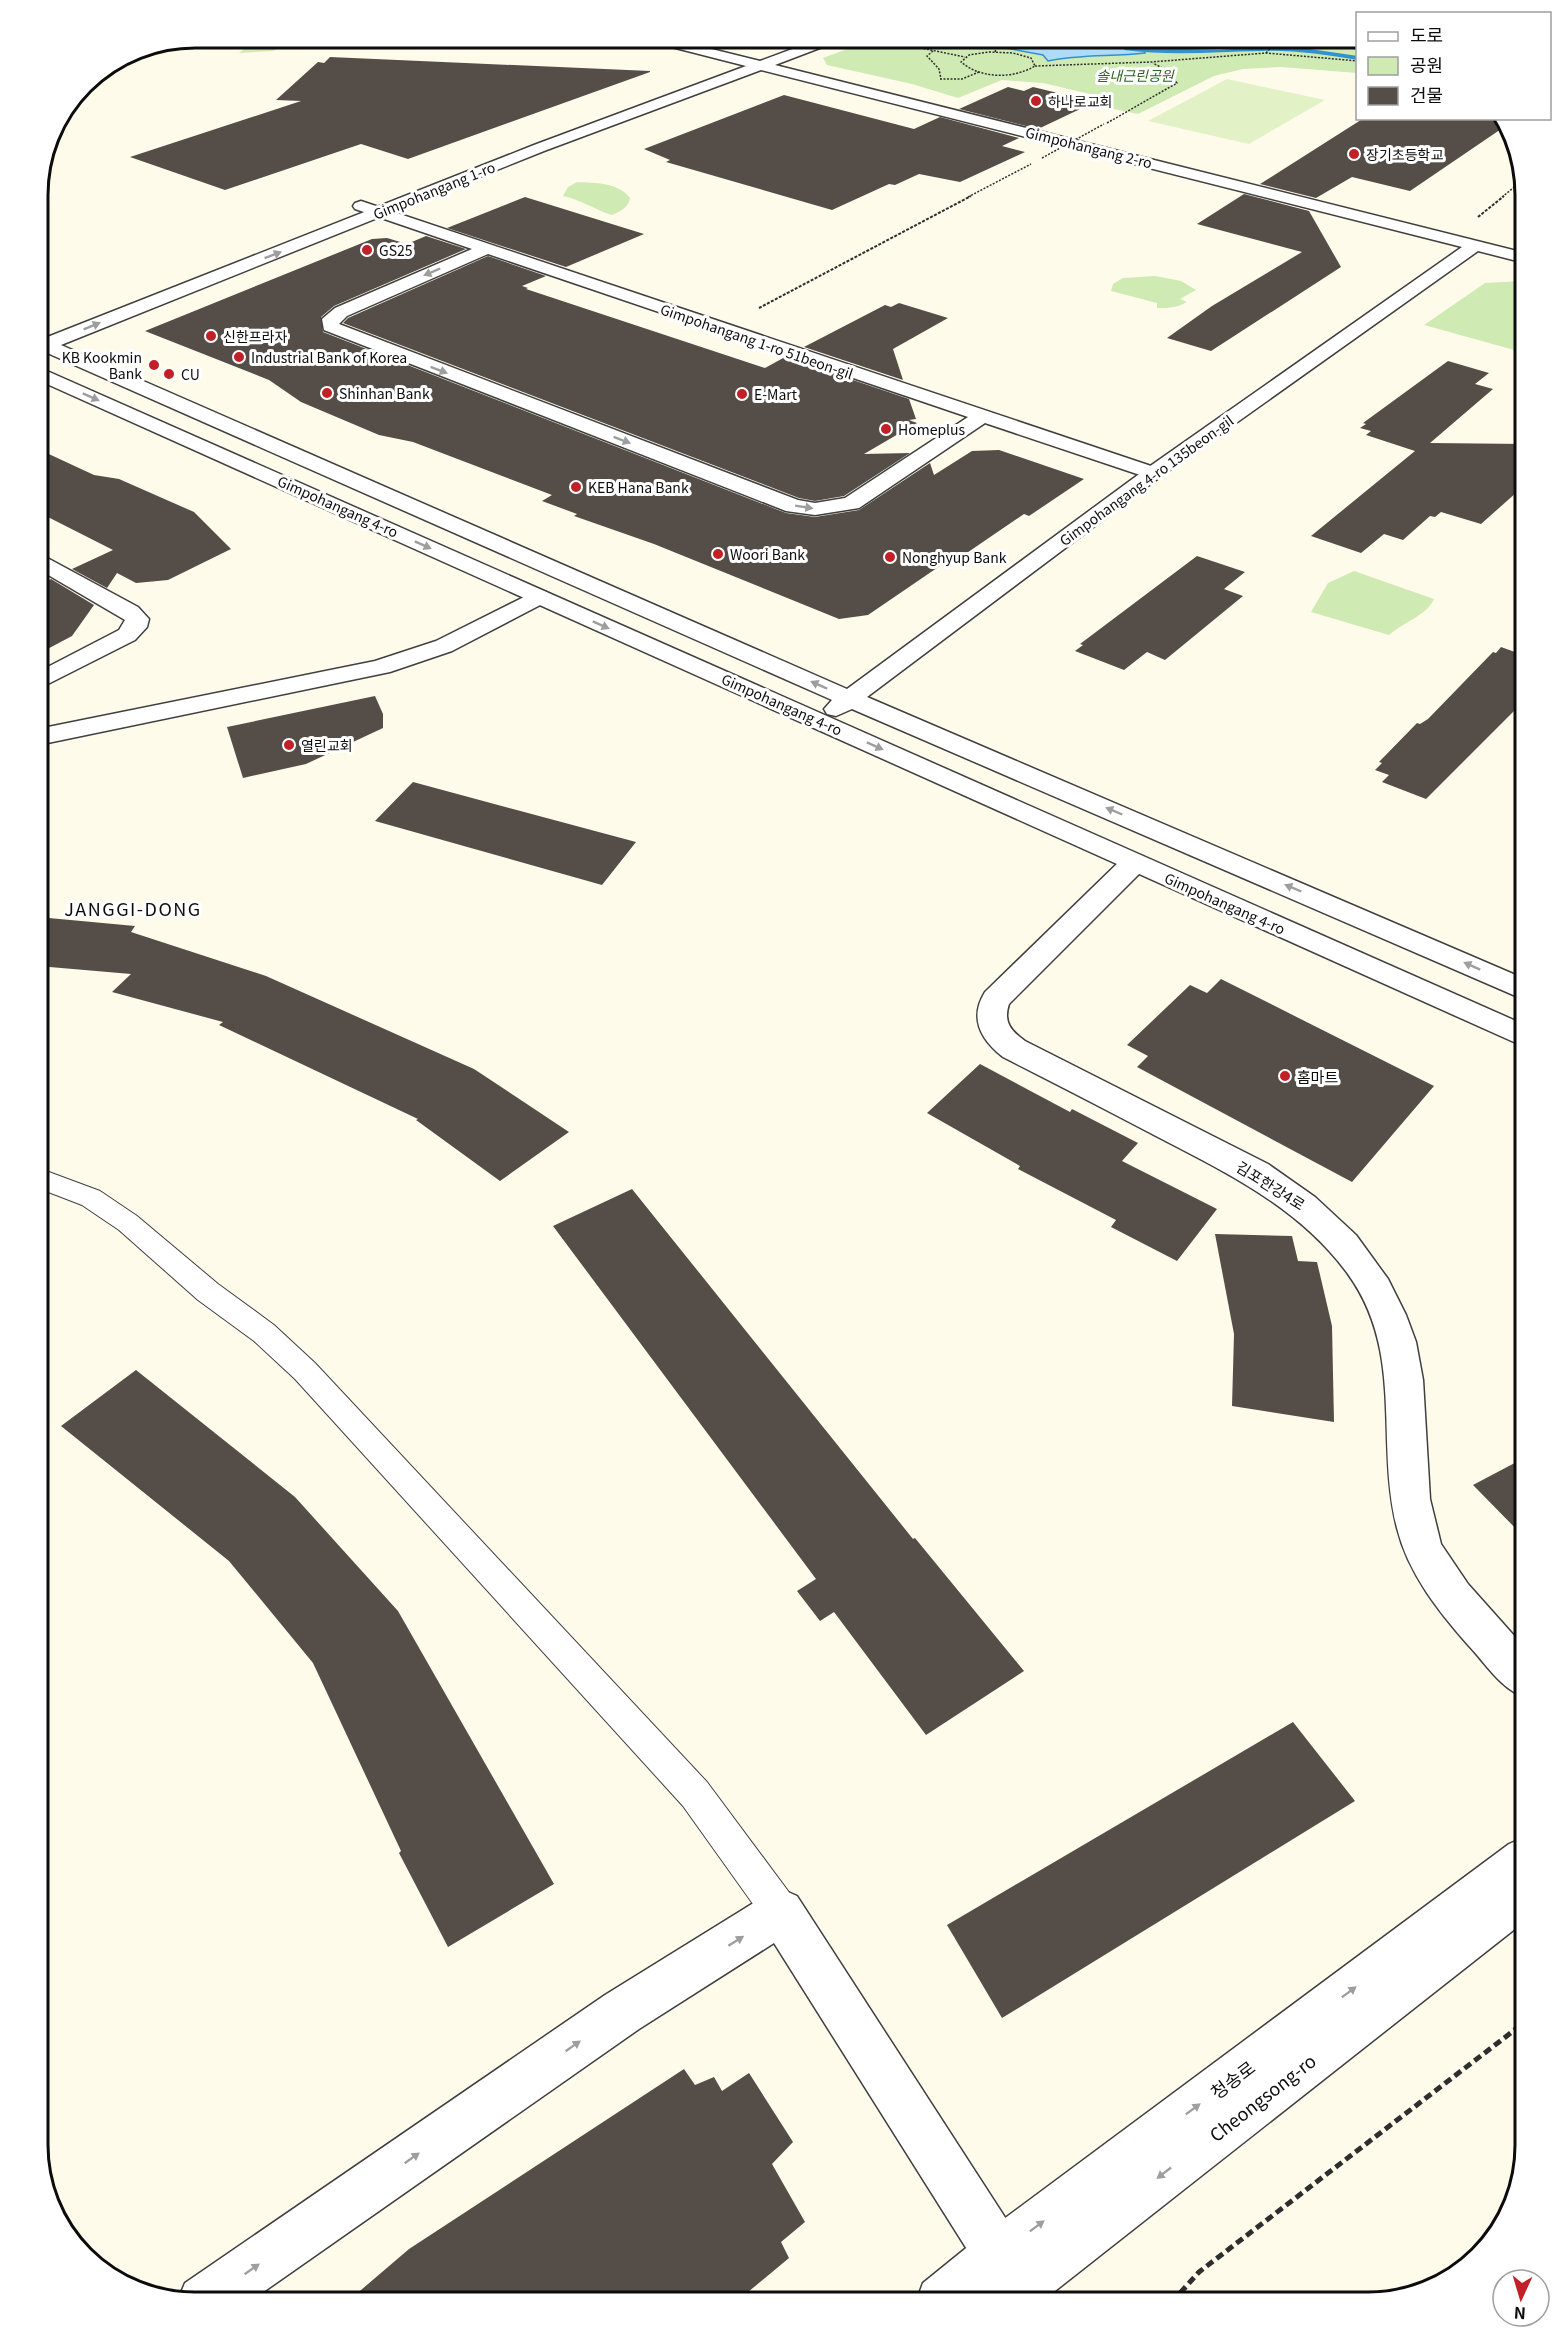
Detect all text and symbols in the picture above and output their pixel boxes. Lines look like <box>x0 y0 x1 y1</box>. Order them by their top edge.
legend <box>1356 12 1551 120</box>
text: 도로 <box>1410 21 1443 47</box>
text: 공원 <box>1410 51 1443 77</box>
park label: 솔내근린공원 <box>1096 65 1175 85</box>
text: 건물 <box>1410 81 1443 107</box>
place label: 하나로교회 <box>1048 91 1112 111</box>
marker: 하나로교회 <box>1029 94 1043 108</box>
street label: Gimpohangang 2-ro <box>1024 122 1154 172</box>
place label: 장기초등학교 <box>1366 144 1443 164</box>
marker: 장기초등학교 <box>1347 147 1361 161</box>
street label: Gimpohangang 1-ro <box>370 156 498 224</box>
place label: GS25 <box>379 240 413 260</box>
marker: GS25 <box>360 243 374 257</box>
one-way arrow <box>265 250 283 260</box>
one-way arrow <box>423 267 441 277</box>
street label: Gimpohangang 1-ro 51beon-gil <box>658 299 856 383</box>
one-way arrow <box>83 321 101 330</box>
place label: 신한프라자 <box>223 326 288 346</box>
marker: 신한프라자 <box>204 329 218 343</box>
place label: KB Kookmin Bank <box>62 347 142 383</box>
place label: Industrial Bank of Korea <box>251 347 407 367</box>
marker: Industrial Bank of Korea <box>232 350 246 364</box>
marker: KB Kookmin Bank <box>147 358 161 372</box>
place label: CU <box>181 364 200 384</box>
one-way arrow <box>431 365 449 375</box>
marker: CU <box>162 367 176 381</box>
place label: Shinhan Bank <box>339 383 430 403</box>
place label: E-Mart <box>754 384 798 404</box>
marker: Shinhan Bank <box>320 386 334 400</box>
marker: E-Mart <box>735 387 749 401</box>
one-way arrow <box>83 392 101 402</box>
street label: Gimpohangang 4-ro 135beon-gil <box>1055 410 1237 550</box>
place label: Homeplus <box>898 419 966 439</box>
marker: Homeplus <box>879 422 893 436</box>
one-way arrow <box>613 435 631 445</box>
street label: Gimpohangang 4-ro <box>275 470 401 542</box>
place label: KEB Hana Bank <box>588 477 689 497</box>
marker: KEB Hana Bank <box>569 480 583 494</box>
one-way arrow <box>795 503 814 512</box>
one-way arrow <box>414 540 431 549</box>
place label: Woori Bank <box>730 544 805 564</box>
marker: Woori Bank <box>711 547 725 561</box>
place label: Nonghyup Bank <box>902 547 1007 567</box>
marker: Nonghyup Bank <box>883 550 897 564</box>
one-way arrow <box>592 620 609 629</box>
street label: Gimpohangang 4-ro <box>719 668 845 740</box>
one-way arrow <box>810 680 828 690</box>
place label: 열린교회 <box>301 735 353 755</box>
marker: 열린교회 <box>282 738 296 752</box>
one-way arrow <box>866 742 884 751</box>
one-way arrow <box>1105 806 1123 815</box>
street label: Gimpohangang 4-ro <box>1162 867 1288 939</box>
one-way arrow <box>1284 883 1302 893</box>
district label: JANGGI-DONG <box>64 895 202 921</box>
one-way arrow <box>1463 961 1481 971</box>
place label: 홈마트 <box>1297 1066 1339 1087</box>
marker: 홈마트 <box>1278 1069 1292 1083</box>
street label: 김포한강4로 <box>1233 1156 1309 1214</box>
one-way arrow <box>728 1935 744 1946</box>
one-way arrow <box>1341 1987 1356 1999</box>
one-way arrow <box>564 2040 580 2052</box>
street label: Cheongsong-ro <box>1203 2047 1321 2147</box>
street label: 청송로 <box>1204 2054 1260 2104</box>
one-way arrow <box>1184 2103 1200 2115</box>
one-way arrow <box>404 2152 420 2164</box>
one-way arrow <box>1156 2167 1172 2180</box>
one-way arrow <box>1028 2220 1044 2232</box>
one-way arrow <box>244 2263 260 2275</box>
north arrow <box>1491 2268 1551 2328</box>
text: N <box>1513 2302 1527 2326</box>

